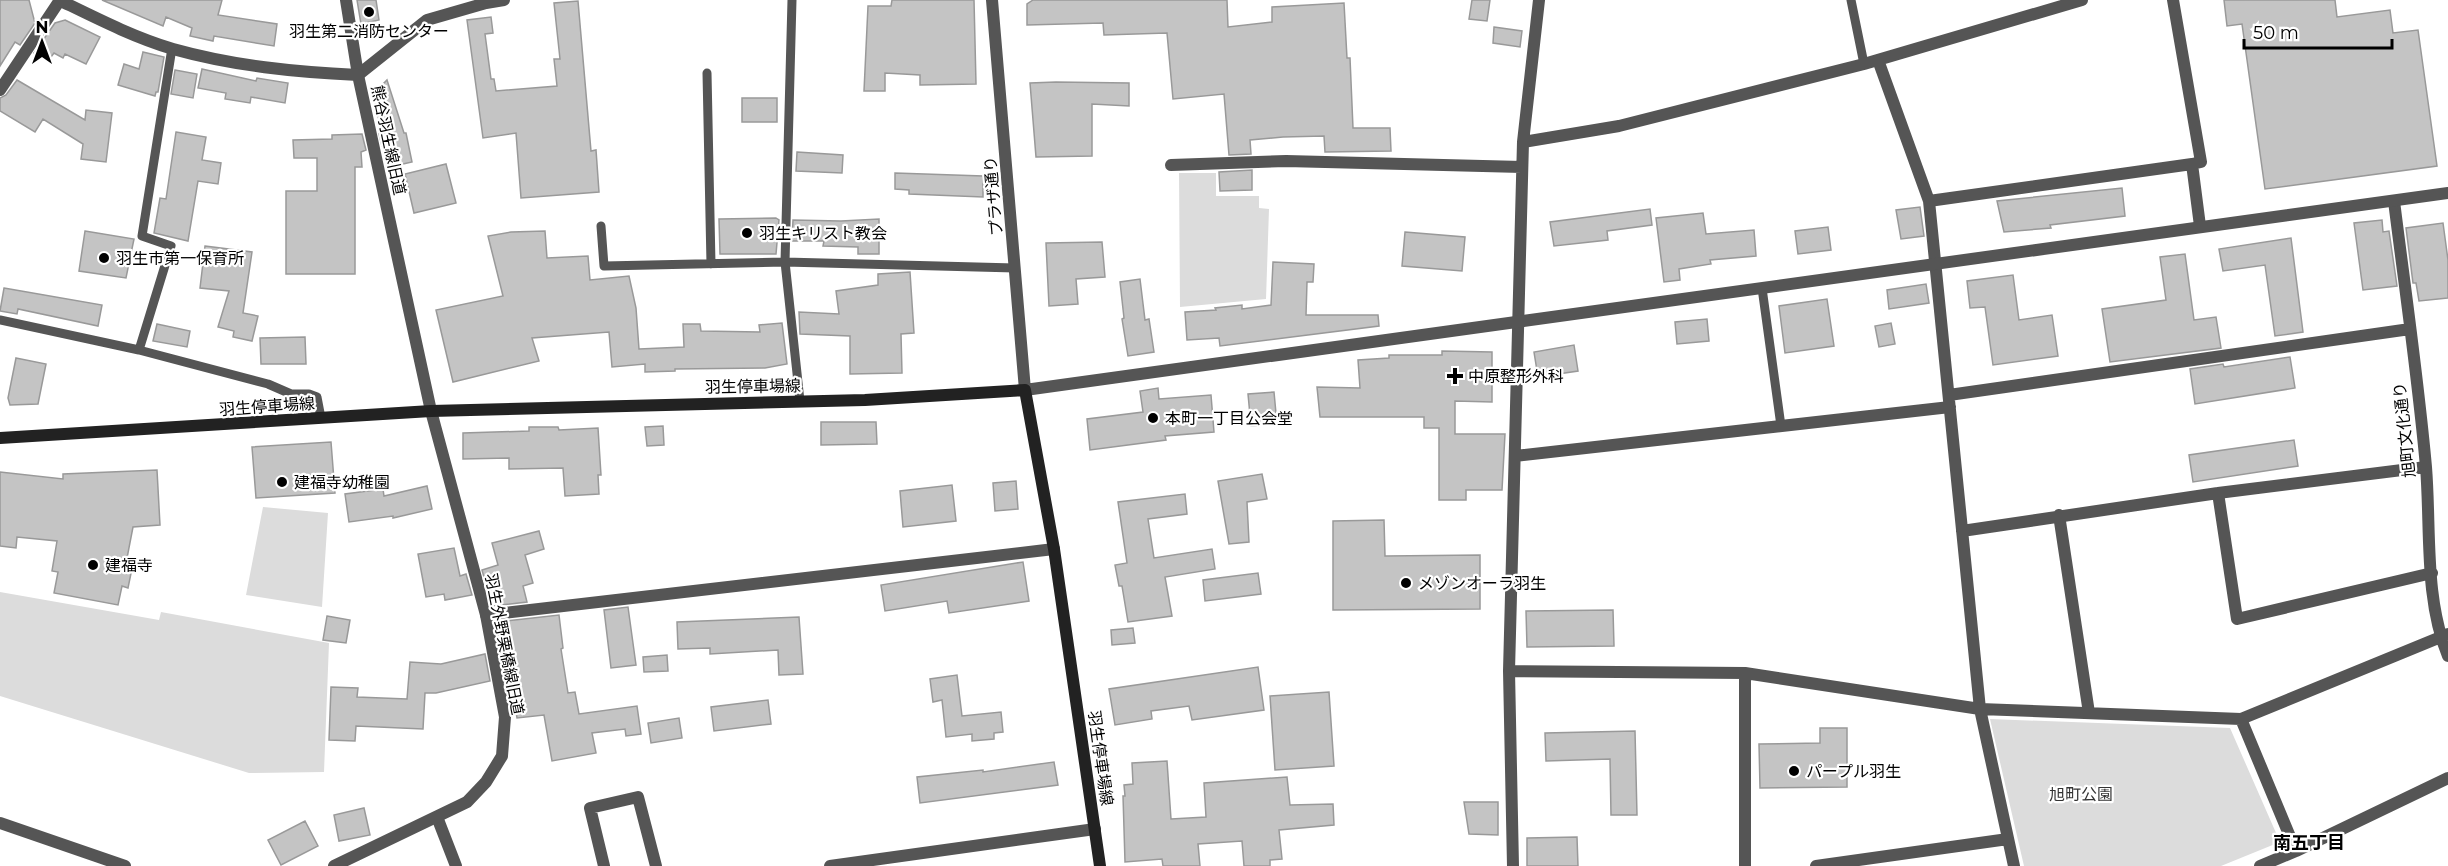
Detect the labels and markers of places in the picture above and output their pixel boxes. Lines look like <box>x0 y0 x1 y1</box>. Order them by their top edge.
marker: 羽生第二消防センター <box>362 5 376 19</box>
place label: 羽生第二消防センター <box>289 22 449 41</box>
place label: 羽生キリスト教会 <box>759 224 887 243</box>
marker: 羽生キリスト教会 <box>740 226 754 240</box>
place label: 羽生市第一保育所 <box>116 249 244 268</box>
marker: 羽生市第一保育所 <box>97 251 111 265</box>
marker: 中原整形外科 <box>1446 367 1464 385</box>
place label: 中原整形外科 <box>1468 367 1564 386</box>
place label: 本町一丁目公会堂 <box>1165 409 1293 428</box>
marker: 本町一丁目公会堂 <box>1146 411 1160 425</box>
place label: 建福寺幼稚園 <box>294 473 390 492</box>
marker: 建福寺幼稚園 <box>275 475 289 489</box>
place label: 建福寺 <box>105 556 153 575</box>
marker: 建福寺 <box>86 558 100 572</box>
place label: メゾンオーラ羽生 <box>1418 574 1546 593</box>
marker: メゾンオーラ羽生 <box>1399 576 1413 590</box>
place label: パープル羽生 <box>1806 762 1901 781</box>
marker: パープル羽生 <box>1787 764 1801 778</box>

